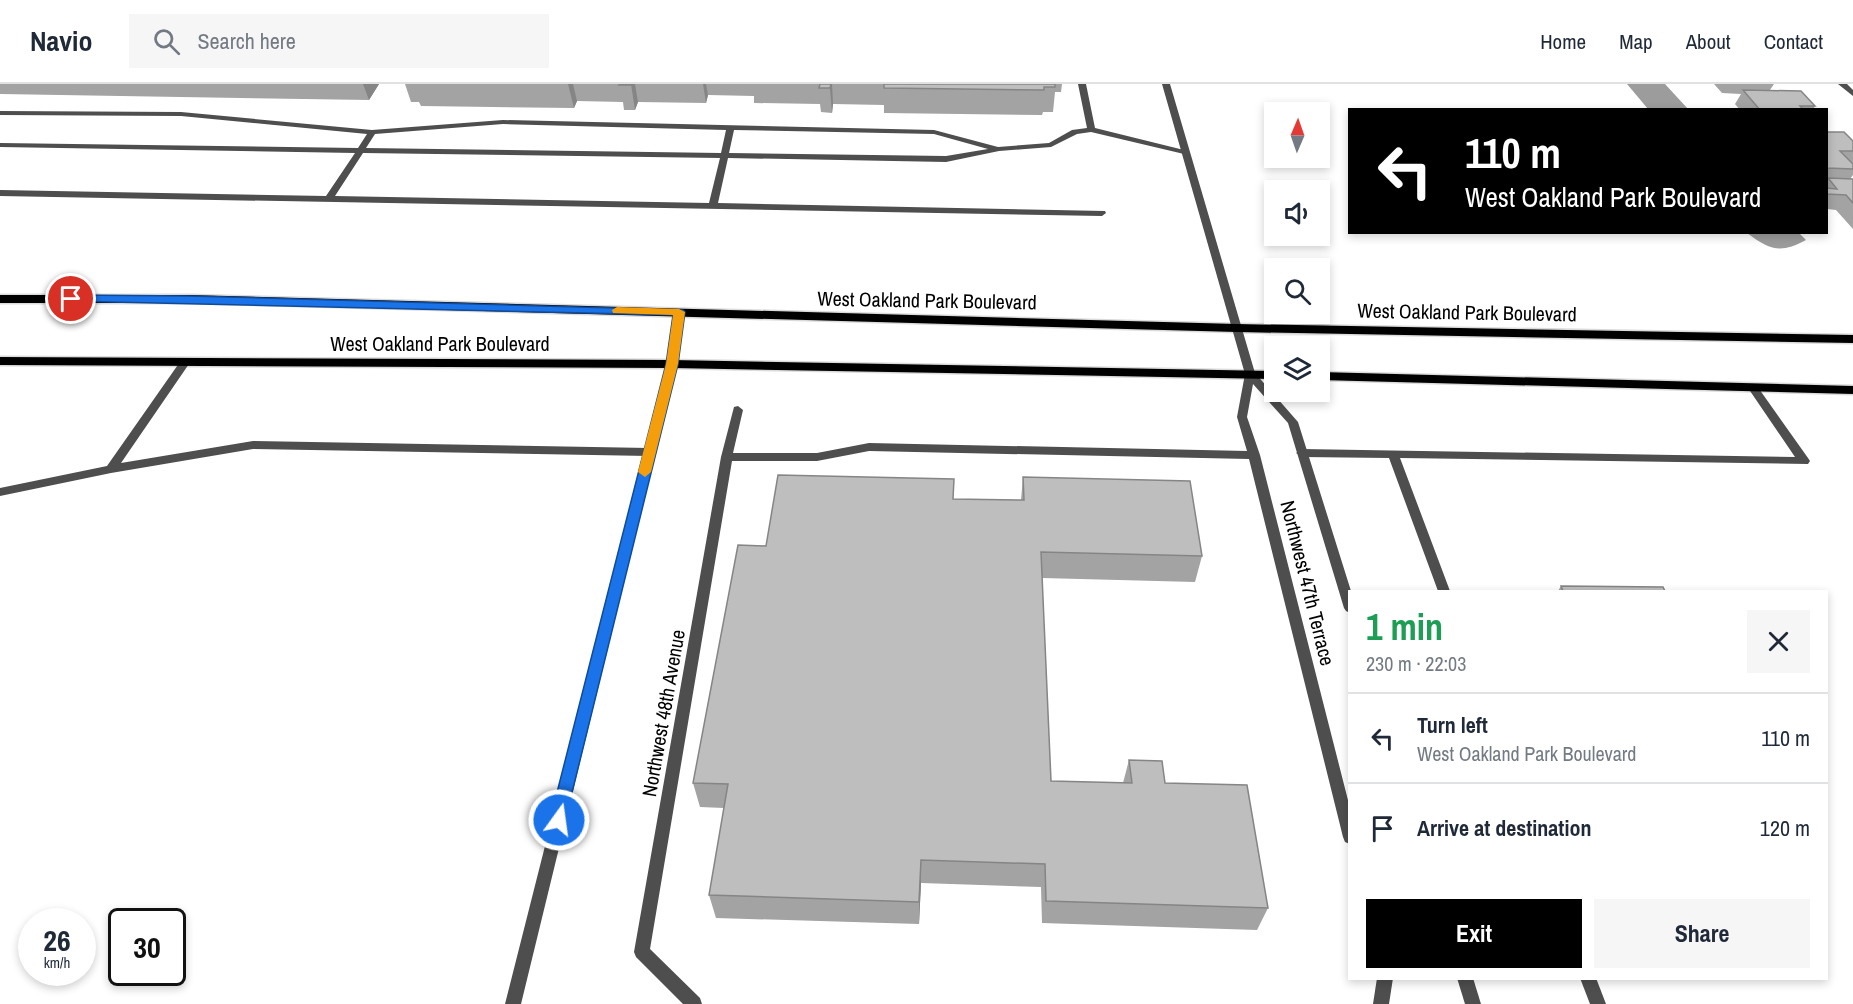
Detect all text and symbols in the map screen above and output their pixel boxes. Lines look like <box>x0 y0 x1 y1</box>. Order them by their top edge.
search box <box>129 14 549 68</box>
text: Navio <box>30 22 93 60</box>
icon: search <box>150 25 183 58</box>
text: Search here <box>198 26 296 56</box>
text: Home <box>1540 27 1586 56</box>
text: Map <box>1619 27 1653 56</box>
text: About <box>1686 27 1731 56</box>
text: Contact <box>1764 27 1823 56</box>
north arrow <box>1264 102 1330 168</box>
map controls <box>1264 102 1330 402</box>
text: 110 m <box>1465 125 1561 181</box>
icon: left <box>1366 132 1444 210</box>
text: West Oakland Park Boulevard <box>1465 179 1761 215</box>
button: sound <box>1264 180 1330 246</box>
button: search <box>1264 258 1330 324</box>
pin <box>45 273 96 324</box>
icon: arrive <box>54 282 87 315</box>
street label: West Oakland Park Boulevard <box>817 285 1037 315</box>
street label: West Oakland Park Boulevard <box>1357 297 1577 327</box>
street label: West Oakland Park Boulevard <box>330 330 550 357</box>
button: layers <box>1264 336 1330 402</box>
street label: Northwest 47th Terrace <box>1274 498 1342 668</box>
text: 1 min <box>1366 603 1443 651</box>
button: close <box>1747 610 1810 673</box>
street label: Northwest 48th Avenue <box>635 627 691 799</box>
text: 230 m · 22:03 <box>1366 650 1466 677</box>
text: Turn left <box>1417 710 1488 740</box>
icon: left <box>1366 722 1399 755</box>
text: 110 m <box>1761 723 1810 753</box>
text: West Oakland Park Boulevard <box>1417 740 1636 767</box>
position arrow <box>527 788 591 852</box>
icon: arrive <box>1366 812 1399 845</box>
text: Arrive at destination <box>1417 813 1591 843</box>
text: 120 m <box>1760 813 1810 843</box>
button: Exit <box>1366 899 1582 968</box>
button: Share <box>1594 899 1810 968</box>
speed limit sign: 30 <box>108 908 186 986</box>
text: 26 <box>43 920 71 960</box>
text: km/h <box>44 952 70 973</box>

